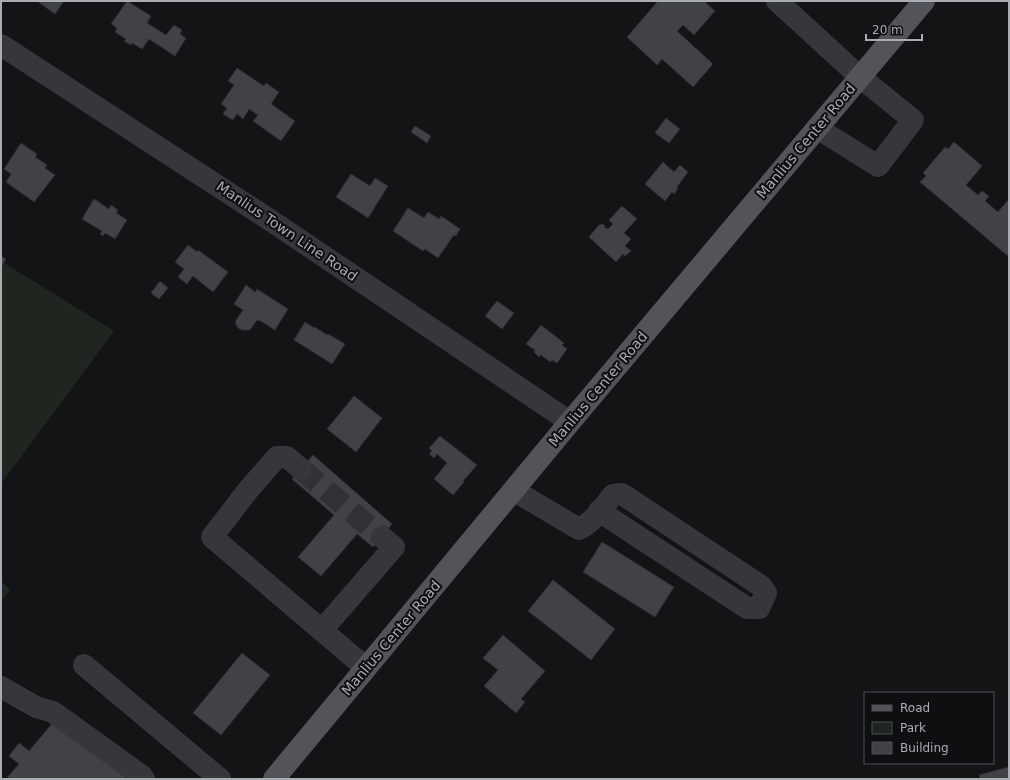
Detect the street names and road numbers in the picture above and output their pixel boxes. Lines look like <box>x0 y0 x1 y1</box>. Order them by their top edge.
street label: Manlius Center Road <box>753 80 859 202</box>
street label: Manlius Town Line Road <box>214 178 360 284</box>
street label: Manlius Center Road <box>545 328 651 450</box>
street label: Manlius Center Road <box>338 577 444 699</box>

